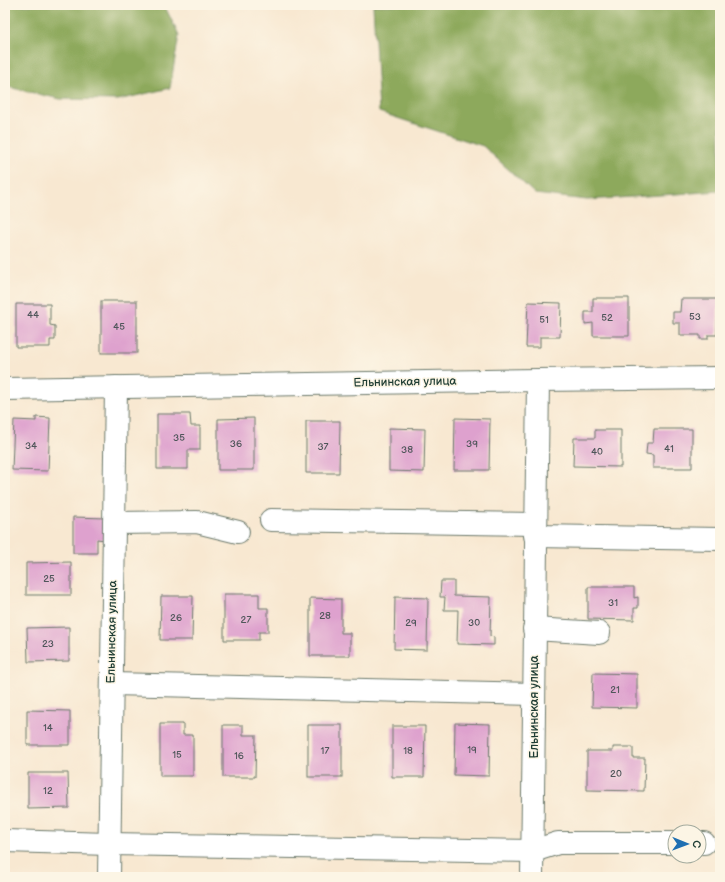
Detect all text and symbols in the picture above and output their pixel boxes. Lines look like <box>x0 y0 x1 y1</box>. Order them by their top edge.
house number: 44 <box>27 309 39 321</box>
house number: 53 <box>689 311 701 323</box>
house number: 52 <box>601 312 613 324</box>
house number: 51 <box>539 314 549 326</box>
house number: 45 <box>113 321 125 333</box>
street label: Ельнинская улица <box>353 374 457 390</box>
house number: 35 <box>173 432 185 444</box>
house number: 36 <box>230 438 242 450</box>
house number: 39 <box>466 438 478 450</box>
house number: 34 <box>25 440 37 452</box>
house number: 37 <box>317 441 329 453</box>
house number: 41 <box>664 443 674 455</box>
house number: 38 <box>401 444 413 456</box>
house number: 40 <box>591 446 603 458</box>
house number: 25 <box>43 573 55 585</box>
street label: Ельнинская улица <box>104 580 120 684</box>
house number: 31 <box>608 597 618 609</box>
house number: 28 <box>319 610 331 622</box>
house number: 26 <box>170 612 182 624</box>
house number: 27 <box>241 614 251 626</box>
house number: 29 <box>405 617 417 629</box>
house number: 30 <box>468 617 480 629</box>
house number: 23 <box>42 638 54 650</box>
street label: Ельнинская улица <box>527 655 542 759</box>
house number: 21 <box>610 684 620 696</box>
house number: 14 <box>43 722 53 734</box>
house number: 19 <box>467 744 477 756</box>
house number: 17 <box>321 745 329 757</box>
house number: 18 <box>403 745 413 757</box>
house number: 15 <box>172 749 182 761</box>
house number: 16 <box>234 750 244 762</box>
house number: 20 <box>610 768 622 780</box>
house number: 12 <box>43 785 53 797</box>
north arrow <box>667 824 707 864</box>
text: С <box>690 840 703 848</box>

